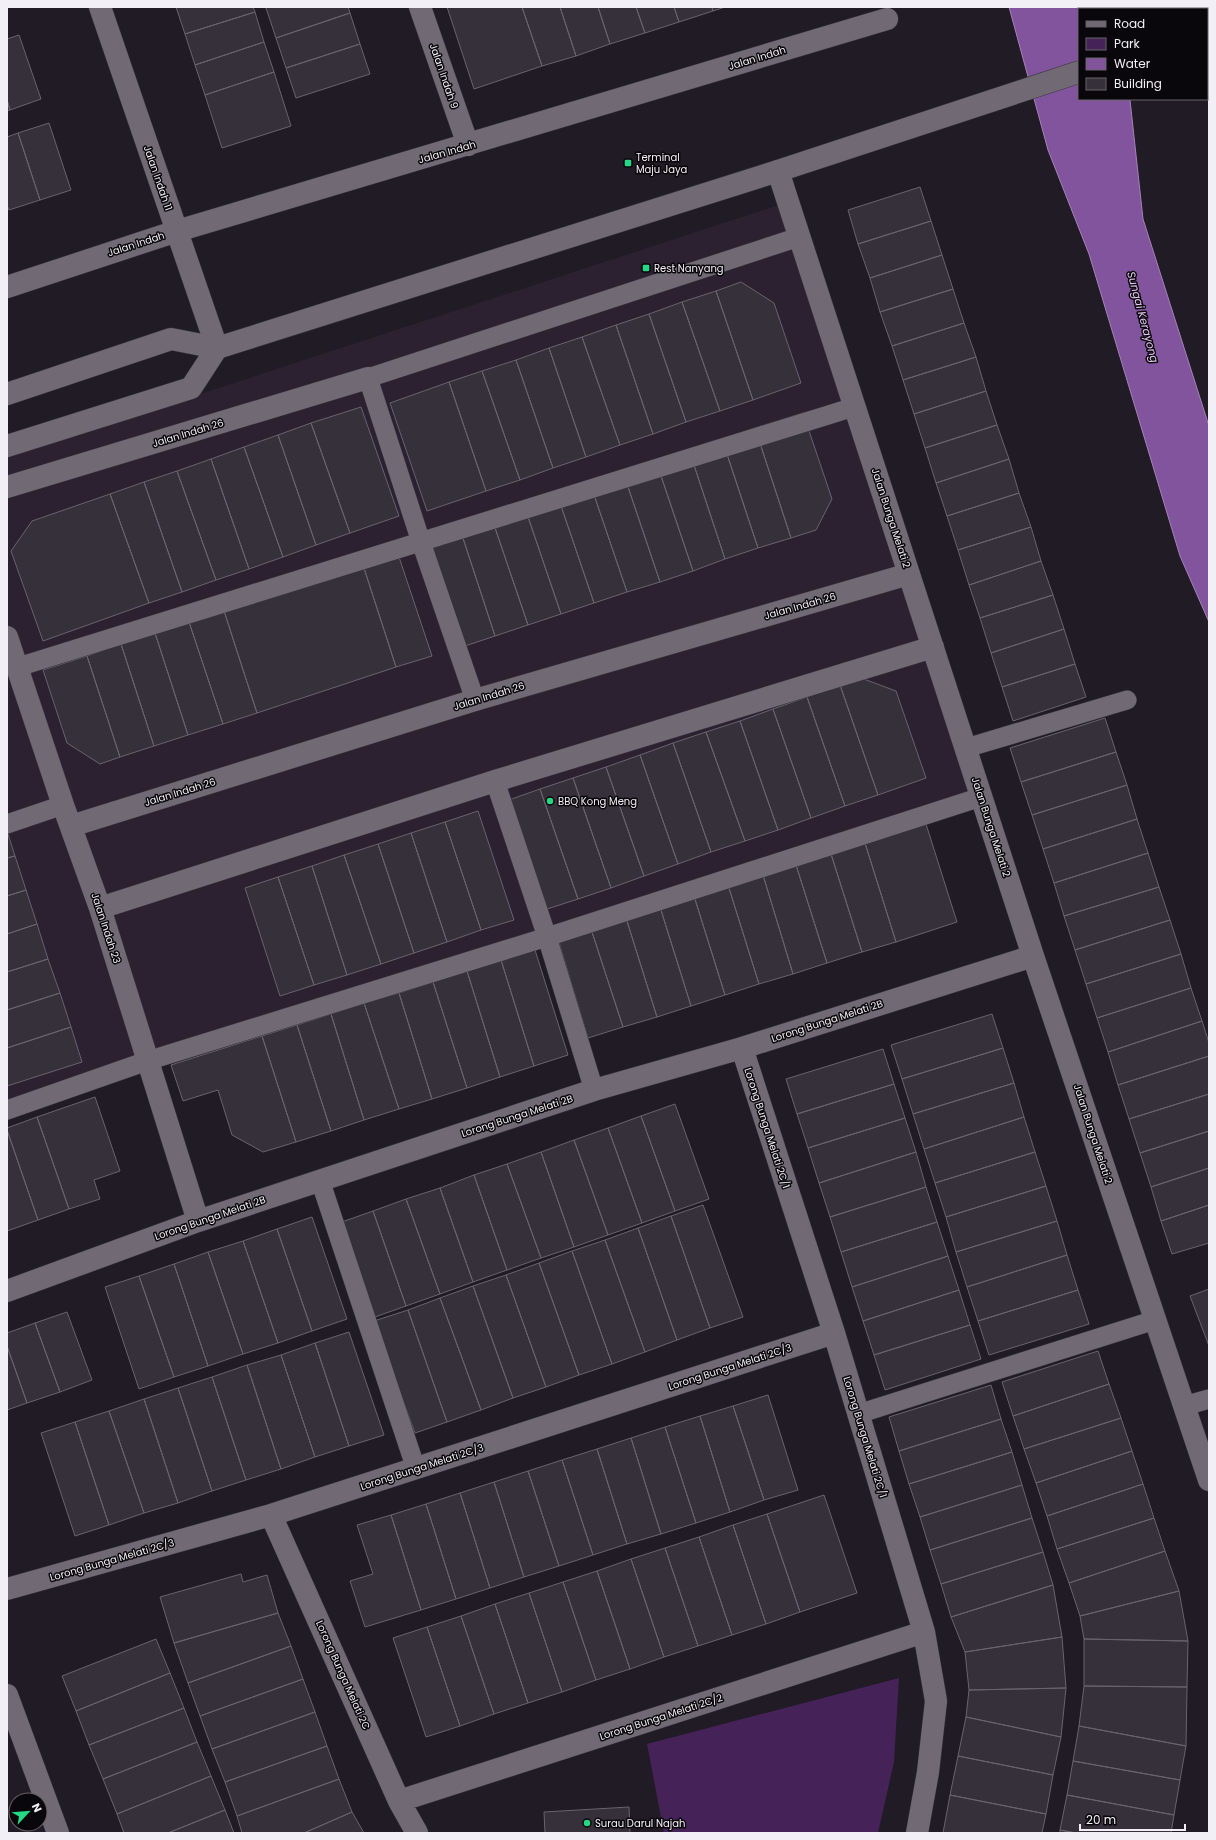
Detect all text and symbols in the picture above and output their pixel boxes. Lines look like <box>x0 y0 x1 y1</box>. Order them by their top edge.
legend <box>1078 8 1208 100</box>
text: Road <box>1114 15 1145 32</box>
text: Park <box>1114 35 1141 52</box>
street label: Jalan Indah 9 <box>426 41 462 111</box>
street label: Jalan Indah <box>727 42 787 74</box>
text: Water <box>1114 55 1151 72</box>
text: Building <box>1114 75 1162 92</box>
street label: Jalan Indah <box>417 137 477 167</box>
street label: Jalan Indah 11 <box>140 143 176 213</box>
place label: Terminal Maju Jaya <box>636 150 687 177</box>
marker: Terminal Maju Jaya <box>623 158 633 168</box>
street label: Jalan Indah <box>106 228 166 260</box>
place label: Rest Nanyang <box>654 261 724 276</box>
marker: Rest Nanyang <box>641 263 651 273</box>
water label: Sungai Kerayong <box>1123 270 1163 365</box>
street label: Jalan Indah 26 <box>150 415 226 451</box>
street label: Jalan Bunga Melati 2 <box>868 466 914 570</box>
street label: Jalan Indah 26 <box>762 589 838 623</box>
street label: Jalan Indah 26 <box>451 678 527 714</box>
street label: Jalan Indah 26 <box>142 774 218 810</box>
street label: Jalan Bunga Melati 2 <box>968 775 1014 879</box>
place label: BBQ Kong Meng <box>558 794 637 809</box>
marker: BBQ Kong Meng <box>545 796 555 806</box>
street label: Jalan Indah 23 <box>88 891 125 965</box>
street label: Lorong Bunga Melati 2B <box>769 996 885 1046</box>
street label: Lorong Bunga Melati 2C/1 <box>740 1066 794 1190</box>
street label: Jalan Bunga Melati 2 <box>1070 1082 1116 1186</box>
street label: Lorong Bunga Melati 2B <box>459 1091 575 1141</box>
street label: Lorong Bunga Melati 2B <box>152 1192 268 1244</box>
street label: Lorong Bunga Melati 2C/3 <box>666 1340 794 1394</box>
street label: Lorong Bunga Melati 2C/1 <box>839 1375 891 1499</box>
street label: Lorong Bunga Melati 2C/3 <box>358 1440 486 1494</box>
street label: Lorong Bunga Melati 2C/3 <box>48 1535 176 1585</box>
street label: Lorong Bunga Melati 2C <box>312 1618 374 1732</box>
street label: Lorong Bunga Melati 2C/2 <box>598 1690 725 1744</box>
north arrow <box>8 1792 48 1832</box>
text: N <box>28 1800 46 1815</box>
scale bar <box>1080 1806 1185 1832</box>
text: 20 m <box>1086 1811 1116 1828</box>
place label: Surau Darul Najah <box>595 1816 685 1831</box>
marker: Surau Darul Najah <box>582 1818 592 1828</box>

